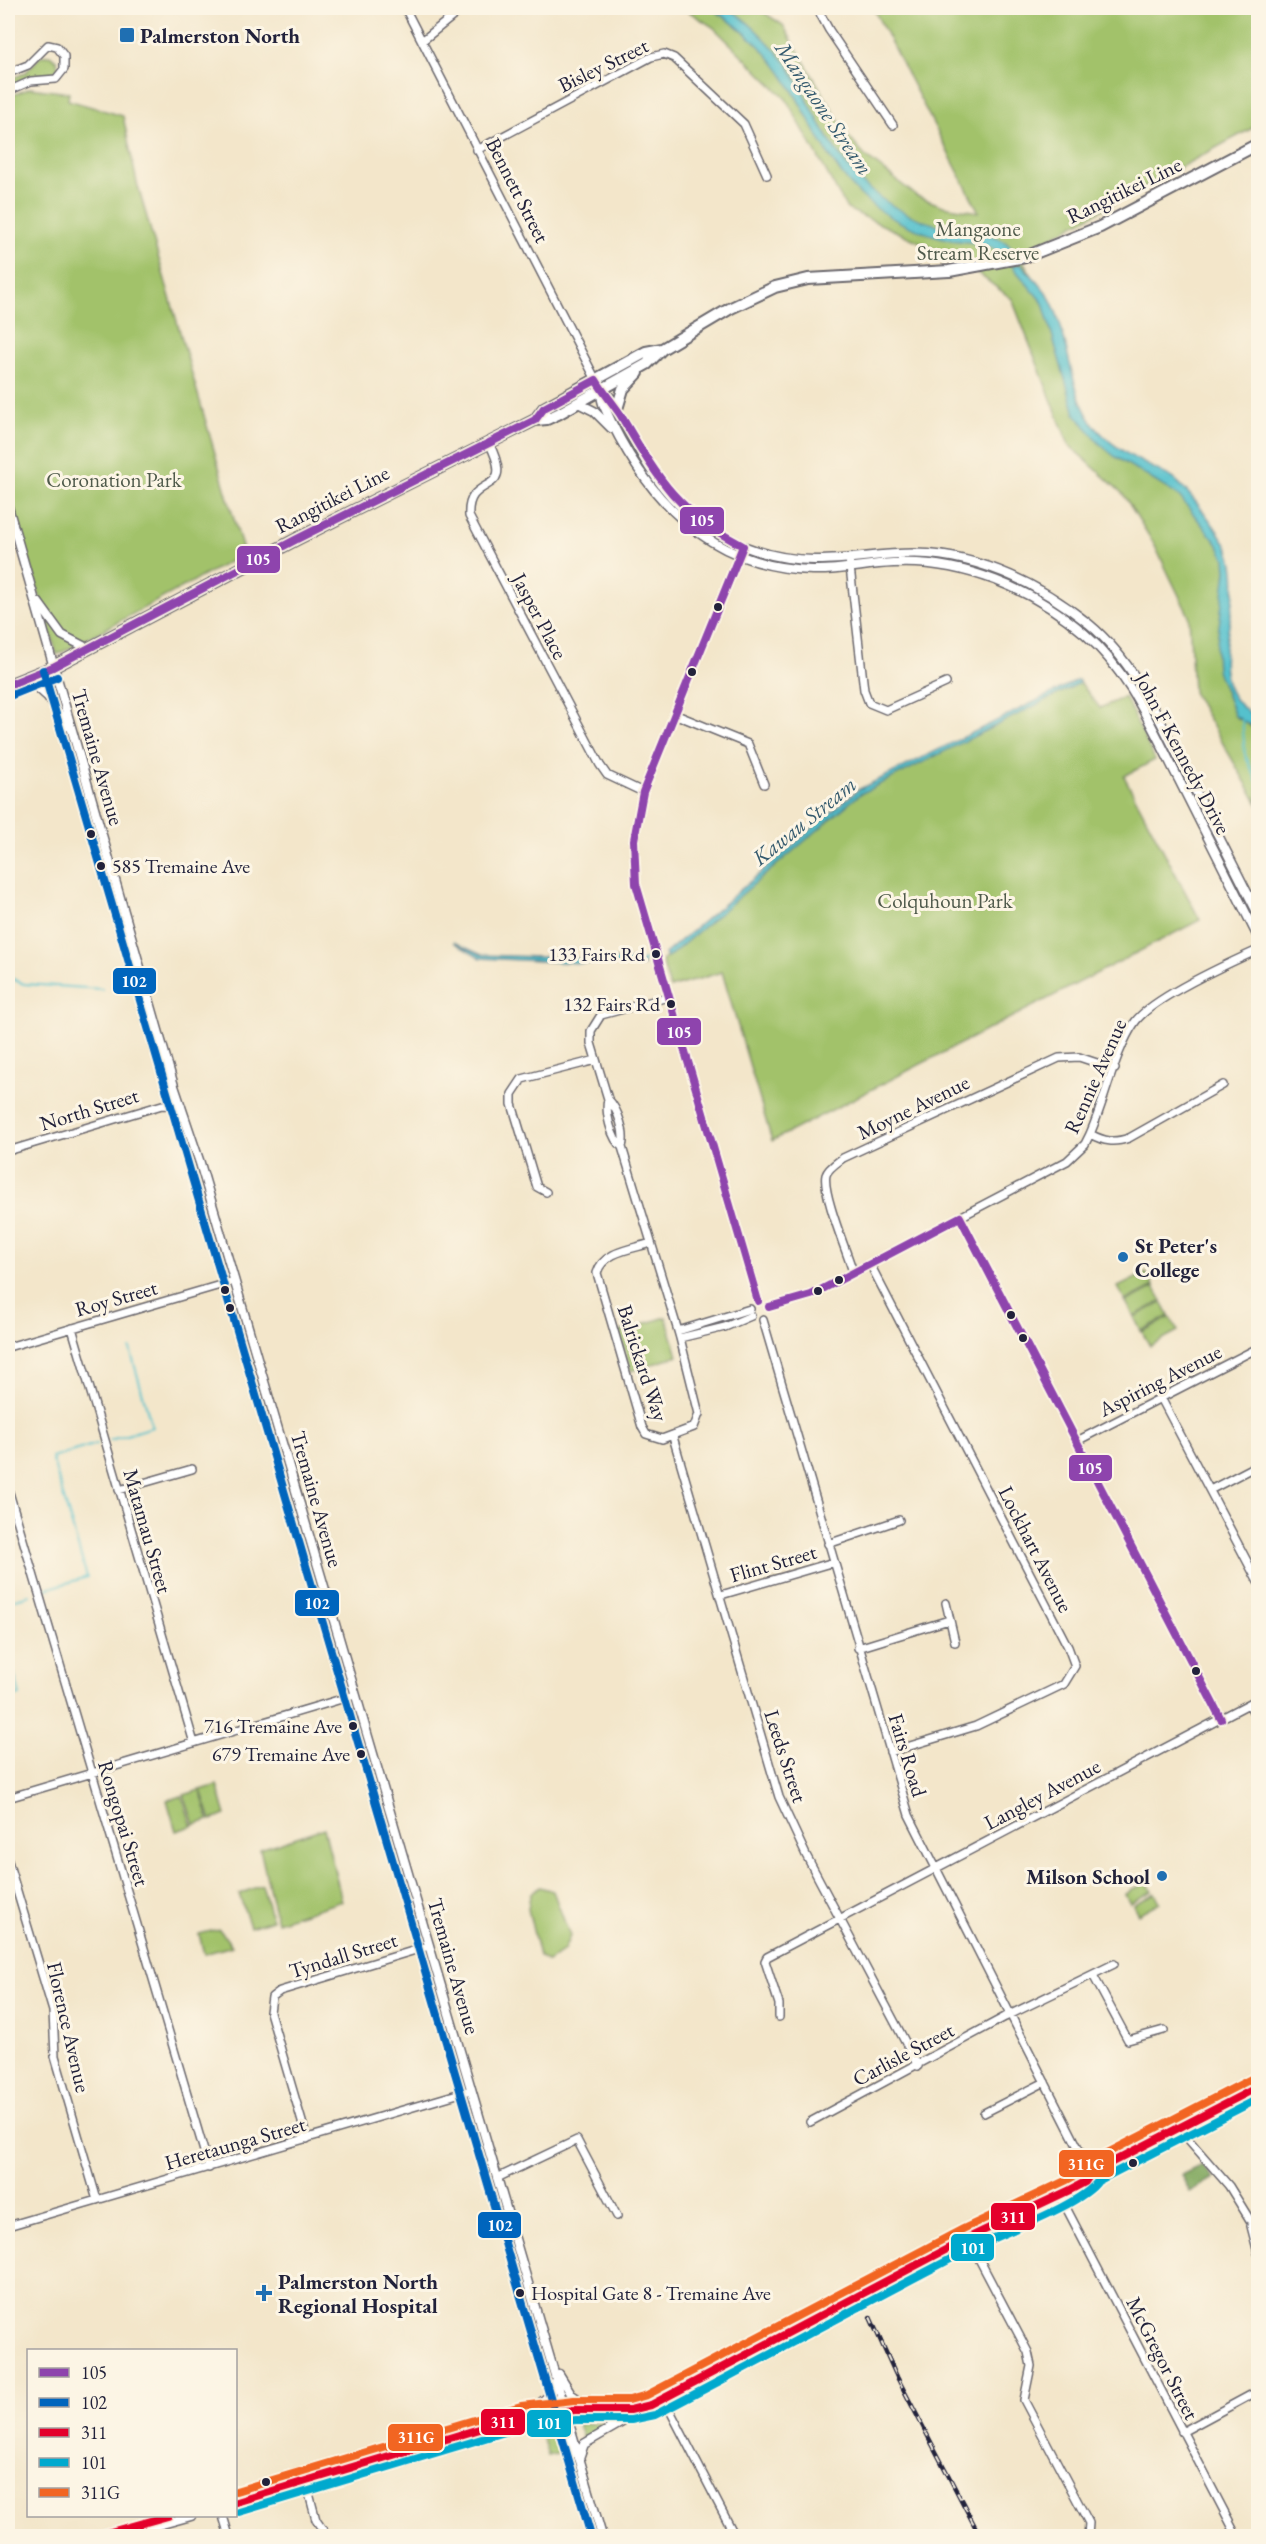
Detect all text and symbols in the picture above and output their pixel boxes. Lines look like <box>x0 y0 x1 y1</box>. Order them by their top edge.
place label: Palmerston North <box>140 22 300 49</box>
marker: Palmerston North <box>118 26 136 44</box>
street label: Bisley Street <box>553 31 653 98</box>
water label: Mangaone Stream <box>767 34 879 181</box>
street label: Bennett Street <box>480 133 556 247</box>
street label: Rangitikei Line <box>1062 151 1186 229</box>
park label: Mangaone Stream Reserve <box>917 215 1039 266</box>
street label: Rangitikei Line <box>270 459 394 539</box>
park label: Coronation Park <box>46 466 183 493</box>
line badge: 105 <box>679 506 725 535</box>
text: 105 <box>689 510 715 531</box>
line badge: 105 <box>236 545 281 574</box>
text: 105 <box>245 549 271 570</box>
street label: Jasper Place <box>505 566 574 664</box>
unlabelled marker <box>712 601 724 613</box>
unlabelled marker <box>686 666 698 678</box>
street label: John F Kennedy Drive <box>1128 666 1237 839</box>
street label: Tremaine Avenue <box>66 686 130 828</box>
water label: Kawau Stream <box>745 770 862 873</box>
unlabelled marker <box>85 828 97 840</box>
place label: 585 Tremaine Ave <box>112 853 250 879</box>
marker: 585 Tremaine Ave <box>95 860 107 872</box>
park label: Colquhoun Park <box>877 887 1014 914</box>
place label: 133 Fairs Rd <box>548 941 646 967</box>
marker: 133 Fairs Rd <box>650 948 662 960</box>
line badge: 102 <box>112 967 157 995</box>
text: 102 <box>121 971 147 992</box>
place label: 132 Fairs Rd <box>563 991 661 1017</box>
marker: 132 Fairs Rd <box>665 998 677 1010</box>
street label: Rennie Avenue <box>1058 1014 1132 1138</box>
line badge: 105 <box>656 1017 702 1046</box>
text: 105 <box>666 1022 692 1043</box>
street label: Moyne Avenue <box>853 1068 973 1146</box>
street label: North Street <box>36 1081 142 1137</box>
place label: St Peter's College <box>1135 1232 1217 1283</box>
marker: St Peter's College <box>1116 1250 1130 1264</box>
street label: Roy Street <box>72 1273 161 1323</box>
unlabelled marker <box>833 1274 845 1286</box>
unlabelled marker <box>219 1284 231 1296</box>
unlabelled marker <box>812 1285 824 1297</box>
street label: Balrickard Way <box>611 1301 675 1425</box>
unlabelled marker <box>224 1302 236 1314</box>
unlabelled marker <box>1005 1309 1017 1321</box>
unlabelled marker <box>1017 1332 1029 1344</box>
street label: Aspiring Avenue <box>1093 1338 1226 1423</box>
street label: Tremaine Avenue <box>285 1428 349 1570</box>
line badge: 105 <box>1068 1454 1113 1482</box>
text: 105 <box>1077 1458 1103 1479</box>
street label: Matamau Street <box>117 1466 179 1597</box>
street label: Lockhart Avenue <box>993 1481 1079 1617</box>
street label: Flint Street <box>727 1538 820 1588</box>
line badge: 102 <box>294 1589 340 1617</box>
text: 102 <box>304 1593 330 1614</box>
unlabelled marker <box>1190 1665 1202 1677</box>
street label: Leeds Street <box>758 1706 814 1806</box>
street label: Fairs Road <box>883 1710 934 1800</box>
place label: 716 Tremaine Ave <box>204 1713 342 1739</box>
marker: 716 Tremaine Ave <box>347 1720 359 1732</box>
place label: 679 Tremaine Ave <box>212 1741 350 1767</box>
marker: 679 Tremaine Ave <box>355 1748 367 1760</box>
street label: Langley Avenue <box>979 1752 1105 1836</box>
street label: Rongopai Street <box>92 1757 156 1890</box>
place label: Milson School <box>1026 1863 1150 1890</box>
marker: Milson School <box>1155 1869 1169 1883</box>
street label: Tremaine Avenue <box>422 1895 486 2037</box>
street label: Tyndall Street <box>286 1926 401 1984</box>
street label: Florence Avenue <box>41 1959 97 2095</box>
street label: Carlisle Street <box>848 2016 959 2092</box>
street label: Heretaunga Street <box>161 2110 309 2176</box>
line badge: 311G <box>1058 2149 1115 2178</box>
text: 311G <box>1068 2154 1105 2175</box>
unlabelled marker <box>1127 2157 1139 2169</box>
line badge: 311 <box>990 2202 1036 2231</box>
text: 311 <box>1000 2207 1026 2228</box>
line badge: 102 <box>477 2211 522 2239</box>
text: 102 <box>487 2215 513 2236</box>
line badge: 101 <box>950 2233 995 2262</box>
text: 101 <box>960 2238 986 2259</box>
place label: Palmerston North Regional Hospital <box>278 2268 438 2319</box>
place label: Hospital Gate 8 - Tremaine Ave <box>531 2280 771 2306</box>
marker: Palmerston North Regional Hospital <box>255 2284 273 2302</box>
marker: Hospital Gate 8 - Tremaine Ave <box>514 2287 526 2299</box>
street label: McGregor Street <box>1120 2292 1206 2424</box>
legend <box>27 2349 237 2517</box>
text: 105 <box>81 2361 107 2384</box>
text: 102 <box>81 2391 107 2414</box>
line badge: 311 <box>480 2408 526 2436</box>
line badge: 101 <box>526 2409 572 2438</box>
text: 311 <box>490 2412 516 2433</box>
text: 101 <box>536 2413 562 2434</box>
text: 311 <box>81 2421 107 2444</box>
line badge: 311G <box>387 2423 444 2452</box>
text: 311G <box>398 2427 435 2448</box>
text: 101 <box>81 2451 107 2474</box>
unlabelled marker <box>260 2476 272 2488</box>
text: 311G <box>81 2481 120 2504</box>

